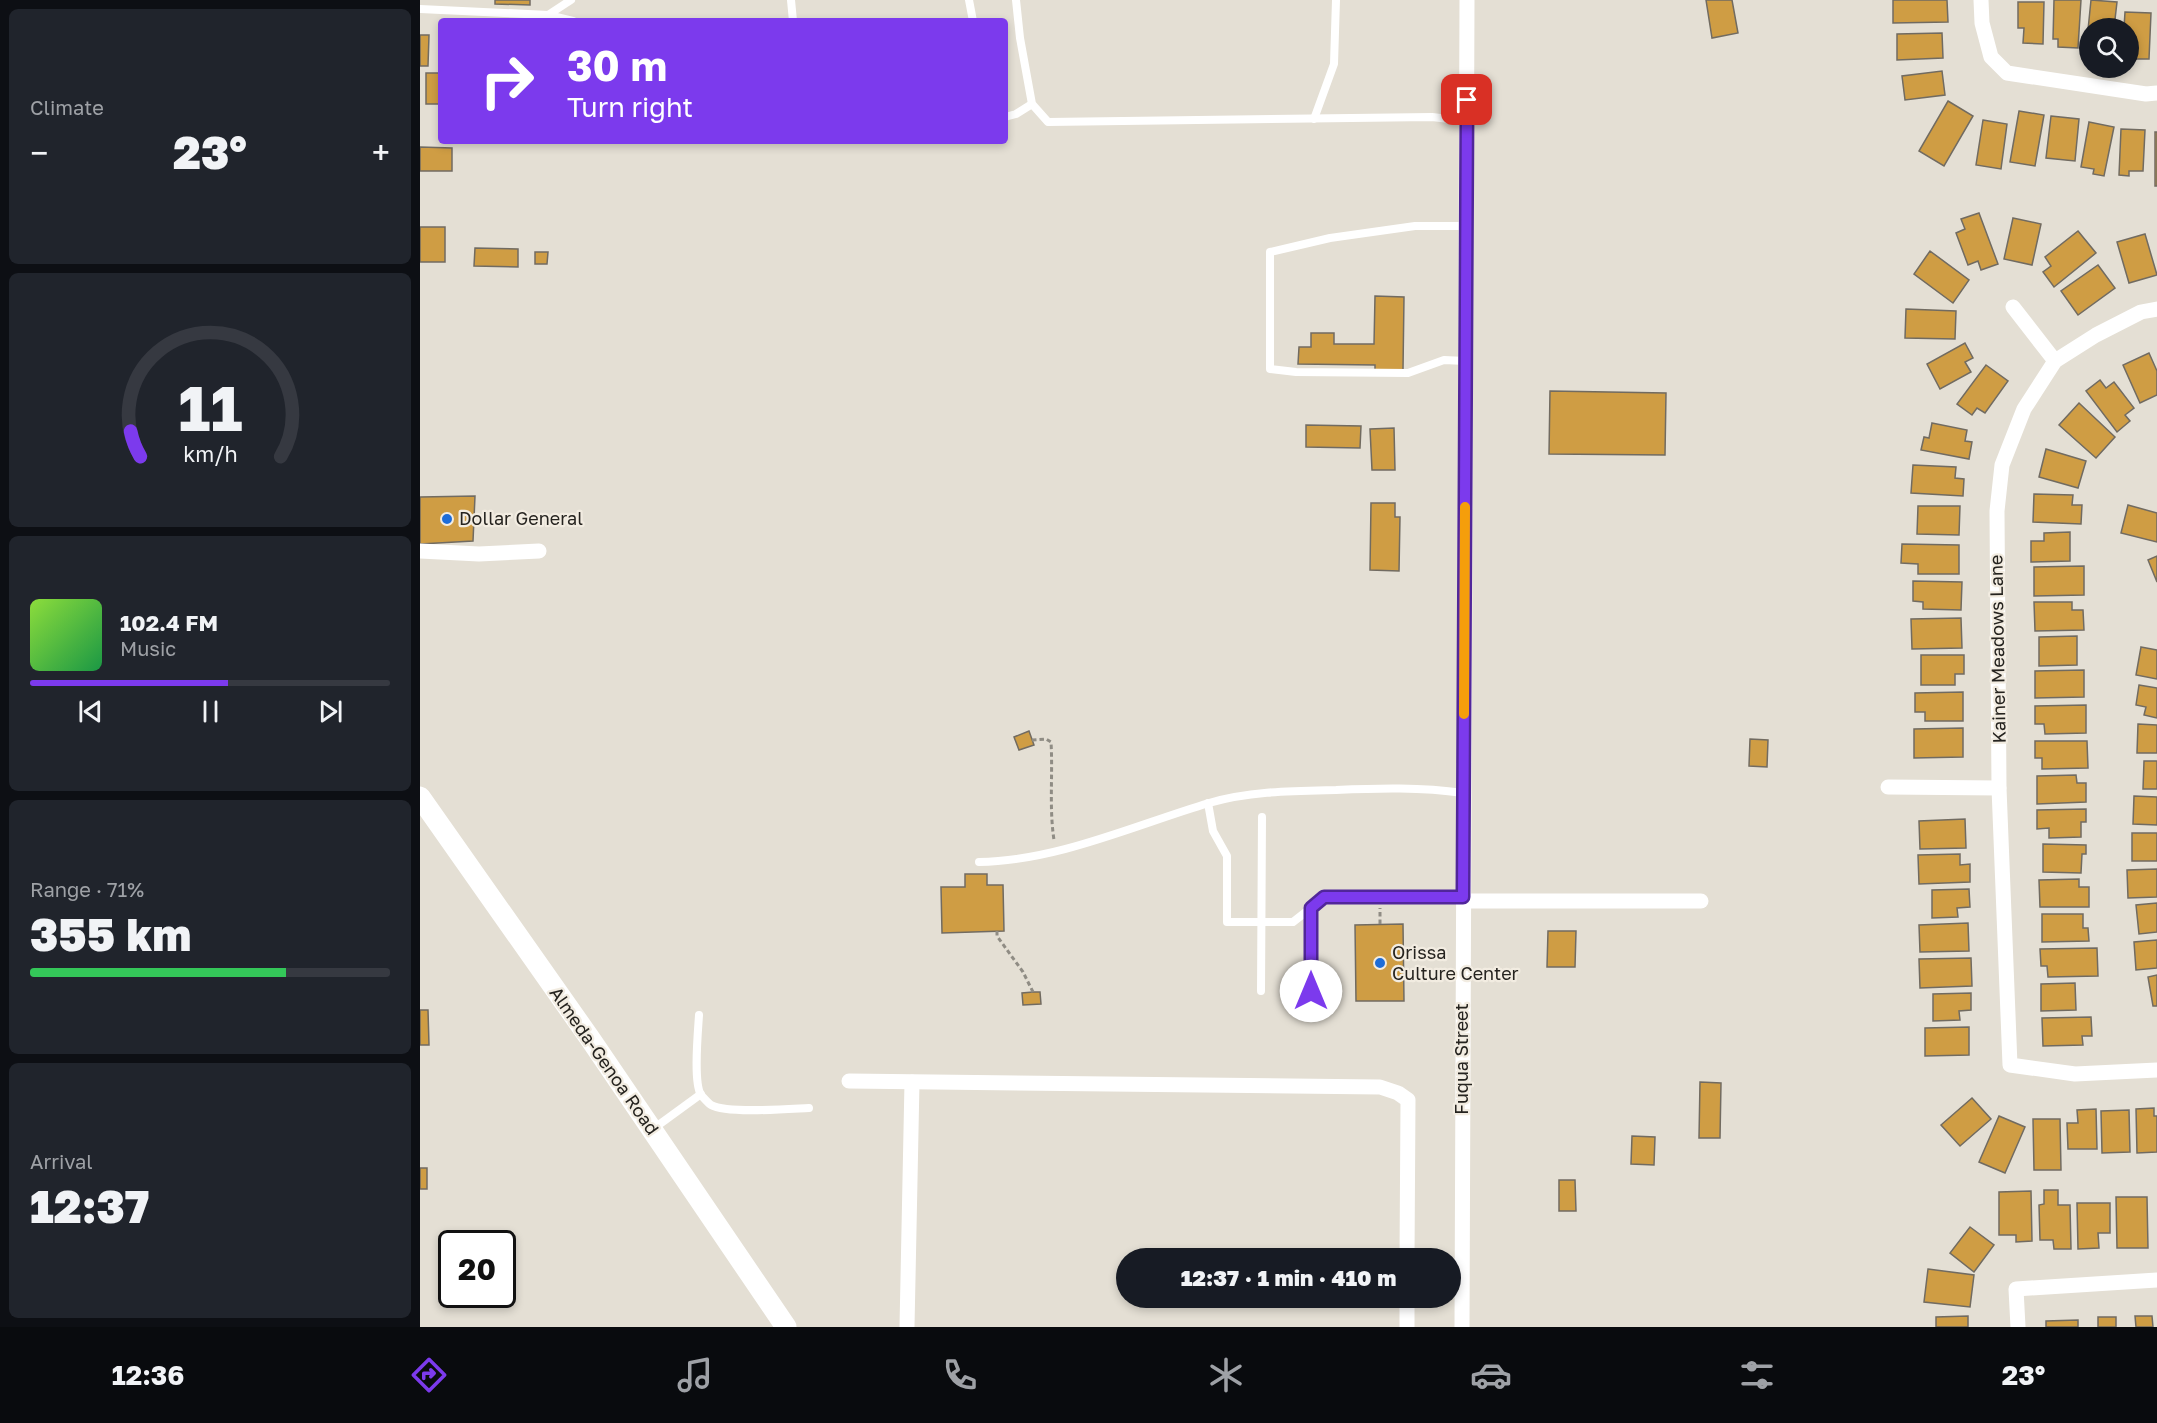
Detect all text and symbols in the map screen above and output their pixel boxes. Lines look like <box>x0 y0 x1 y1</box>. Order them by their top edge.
map controls <box>2079 18 2139 78</box>
button: search <box>2079 18 2139 78</box>
text: 30 m <box>567 40 667 90</box>
icon: right <box>468 42 546 120</box>
pin <box>1441 74 1492 125</box>
icon: arrive <box>1450 83 1483 116</box>
text: Turn right <box>567 91 693 123</box>
text: Climate <box>30 95 104 119</box>
text: 23° <box>173 125 247 179</box>
text: − <box>30 133 48 172</box>
text: + <box>372 133 390 172</box>
text: 11 <box>178 370 242 445</box>
text: km/h <box>183 441 237 467</box>
place label: Dollar General <box>459 507 583 529</box>
marker: Dollar General <box>440 512 454 526</box>
street label: Kainer Meadows Lane <box>1984 554 2010 744</box>
text: 102.4 FM <box>120 609 218 636</box>
text: Music <box>120 636 176 660</box>
icon: previous <box>74 695 107 728</box>
icon: pause <box>194 695 227 728</box>
icon: next <box>314 695 347 728</box>
text: Range · 71% <box>30 877 144 901</box>
text: 355 km <box>30 907 191 961</box>
place label: Orissa Culture Center <box>1392 941 1519 984</box>
marker: Orissa Culture Center <box>1373 956 1387 970</box>
position arrow <box>1279 959 1343 1023</box>
street label: Almeda-Genoa Road <box>545 982 664 1139</box>
street label: Fuqua Street <box>1450 1003 1472 1115</box>
text: Arrival <box>30 1149 93 1173</box>
text: 12:37 <box>30 1179 149 1233</box>
speed limit sign: 20 <box>438 1230 516 1308</box>
text: 12:37 · 1 min · 410 m <box>1181 1264 1396 1291</box>
icon: directions <box>408 1354 450 1396</box>
icon: music <box>674 1354 716 1396</box>
icon: phone <box>939 1354 981 1396</box>
icon: climate <box>1205 1354 1247 1396</box>
icon: car <box>1470 1354 1512 1396</box>
icon: filters <box>1736 1354 1778 1396</box>
text: 12:36 <box>112 1359 184 1391</box>
text: 23° <box>2002 1359 2045 1391</box>

